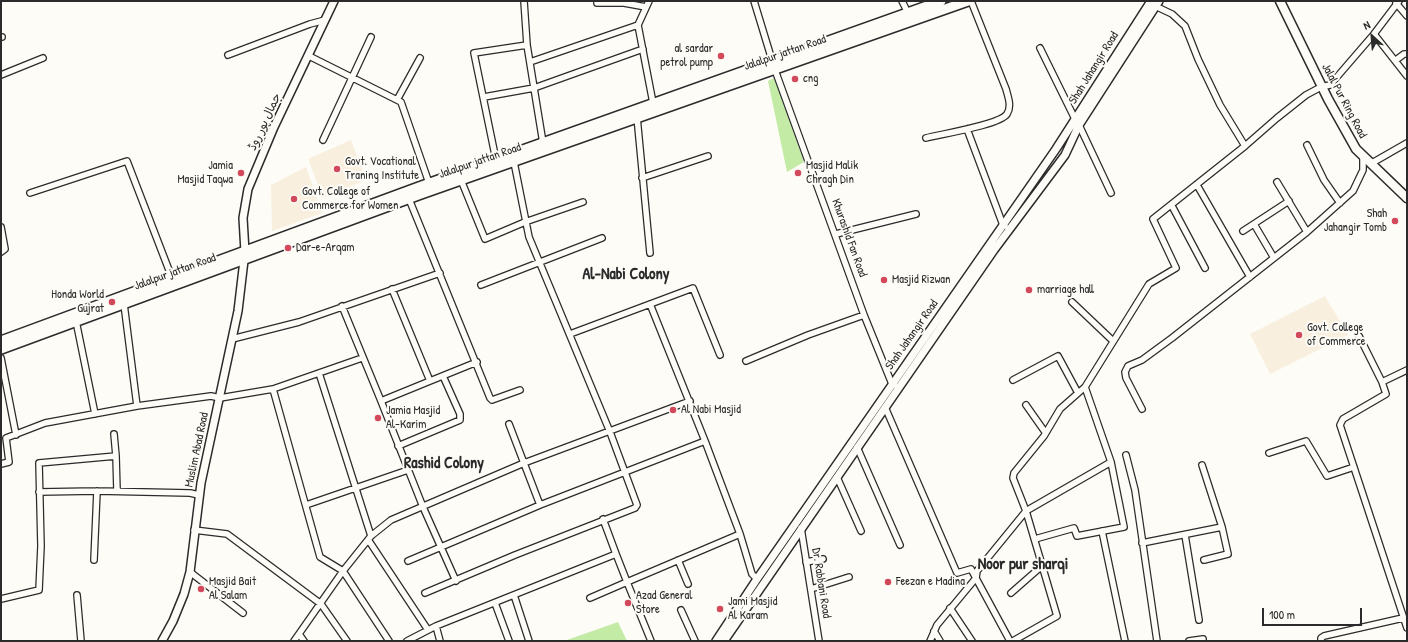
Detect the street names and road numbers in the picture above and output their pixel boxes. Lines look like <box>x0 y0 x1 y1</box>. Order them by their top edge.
street label: Shah Jahangir Road <box>1066 29 1122 107</box>
street label: Jalalpur jattan Road <box>742 32 828 74</box>
street label: Jalal Pur Ring Road <box>1318 61 1370 141</box>
street label: جمال پور روڈ <box>245 91 285 153</box>
street label: Jalalpur jattan Road <box>437 140 523 182</box>
street label: Khurashid Fan Road <box>828 197 870 279</box>
street label: Jalalpur jattan Road <box>132 251 218 293</box>
street label: Shah Jahangir Road <box>882 297 942 373</box>
street label: Muslim Abad Road <box>182 411 212 489</box>
street label: Dr. Rabbani Road <box>808 547 834 619</box>

